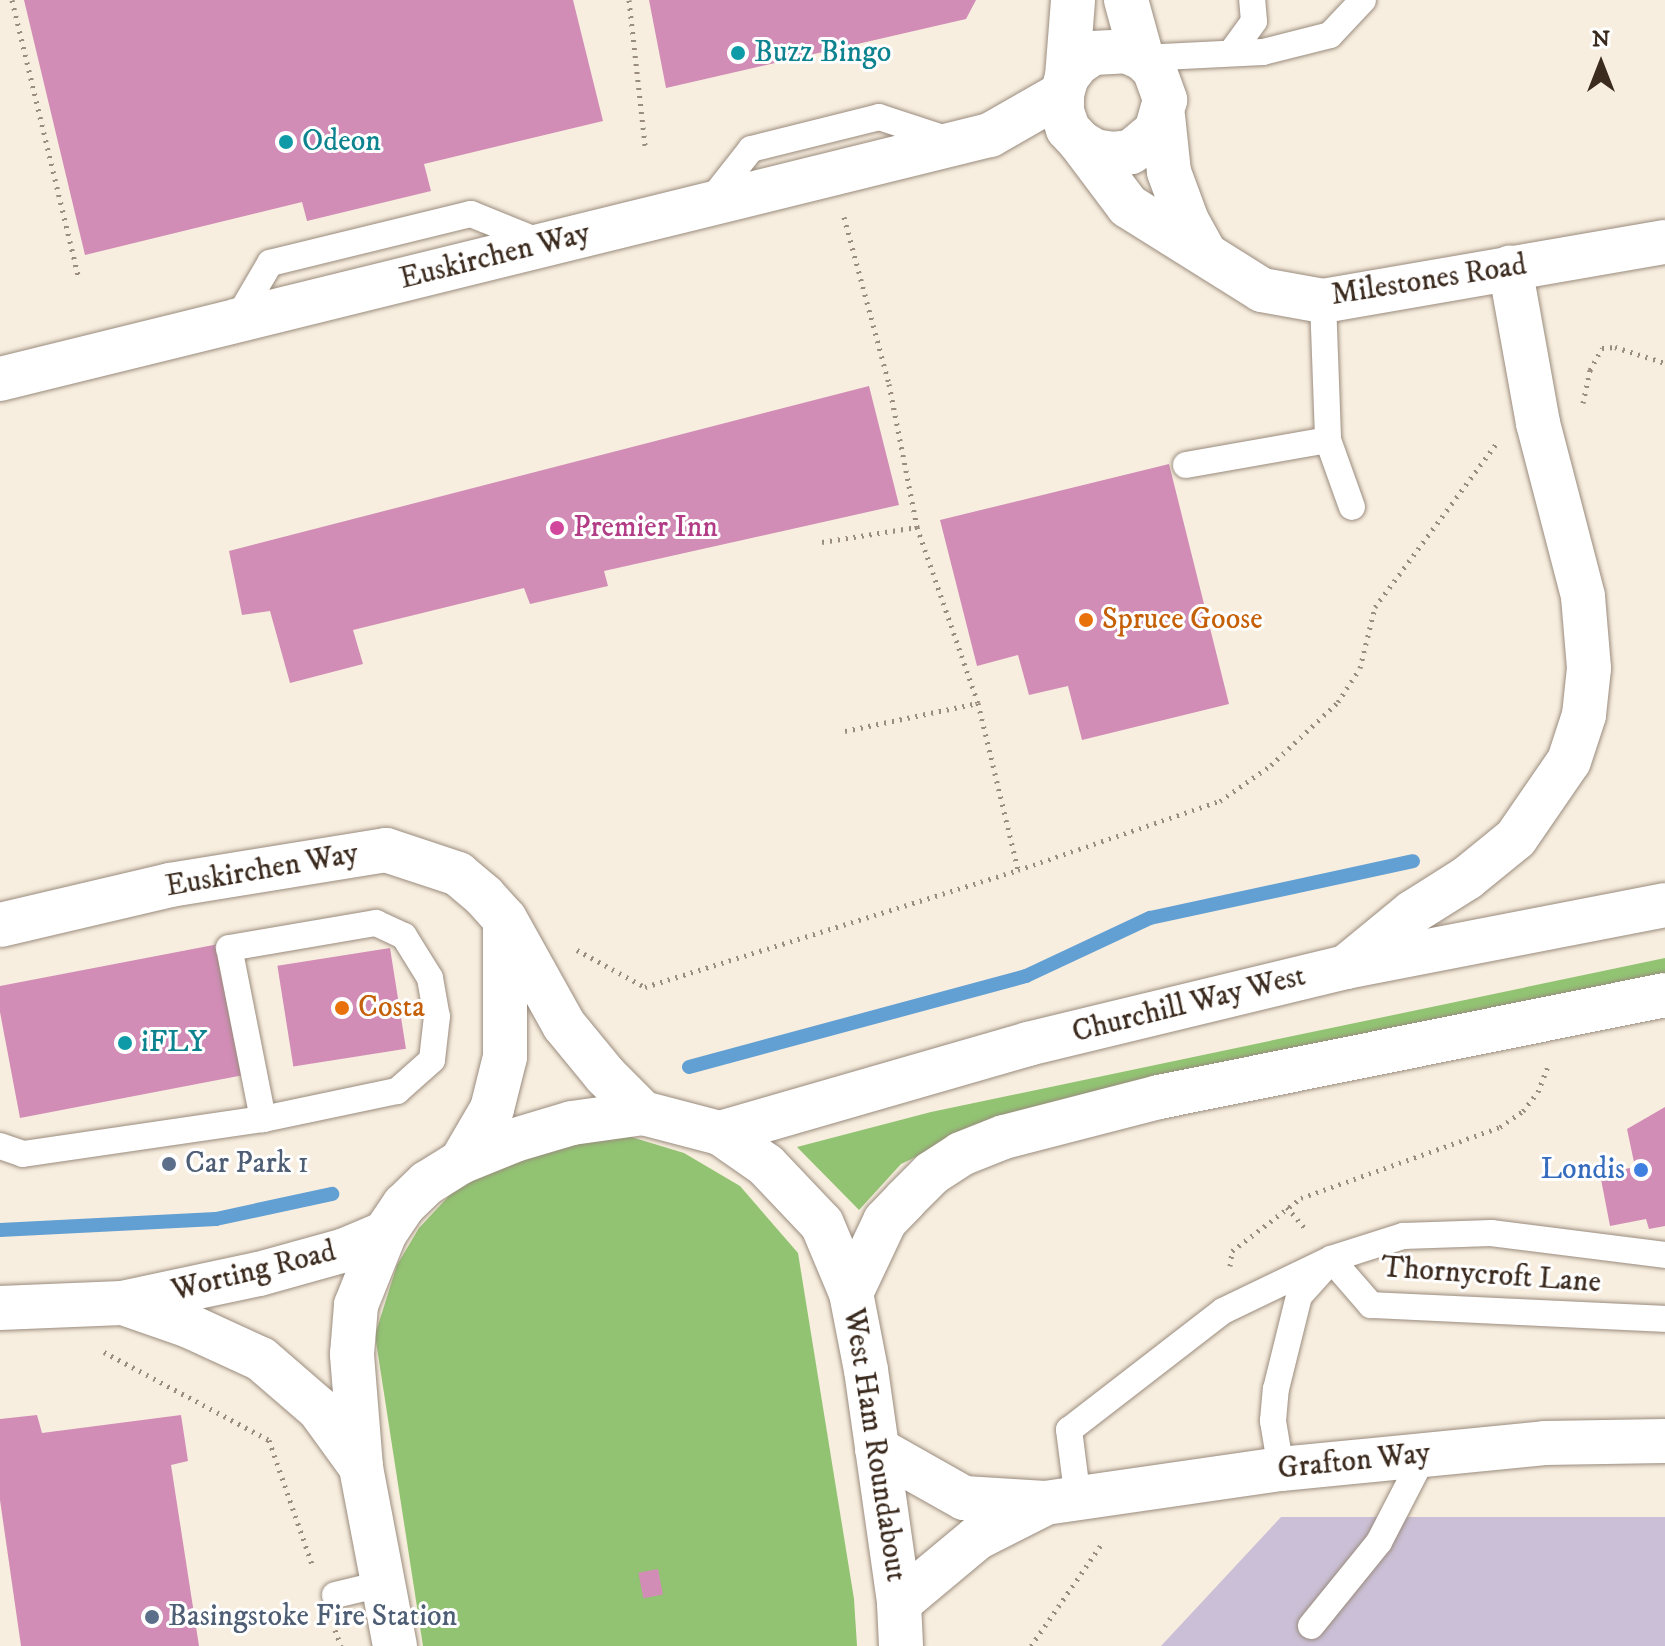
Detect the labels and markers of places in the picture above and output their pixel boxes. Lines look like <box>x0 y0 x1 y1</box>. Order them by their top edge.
place label: Buzz Bingo <box>754 35 891 71</box>
marker: Buzz Bingo <box>729 44 747 62</box>
place label: Odeon <box>302 124 381 160</box>
marker: Odeon <box>277 133 295 151</box>
place label: Premier Inn <box>573 510 718 546</box>
marker: Premier Inn <box>548 519 566 537</box>
place label: Spruce Goose <box>1102 602 1263 638</box>
marker: Spruce Goose <box>1077 611 1095 629</box>
place label: Costa <box>358 990 425 1026</box>
marker: Costa <box>333 999 351 1017</box>
place label: iFLY <box>141 1025 207 1061</box>
marker: iFLY <box>116 1034 134 1052</box>
place label: Car Park 1 <box>185 1146 309 1182</box>
place label: Londis <box>1540 1152 1625 1188</box>
marker: Car Park 1 <box>160 1155 178 1173</box>
marker: Londis <box>1632 1161 1650 1179</box>
place label: Basingstoke Fire Station <box>168 1599 457 1635</box>
marker: Basingstoke Fire Station <box>143 1608 161 1626</box>

